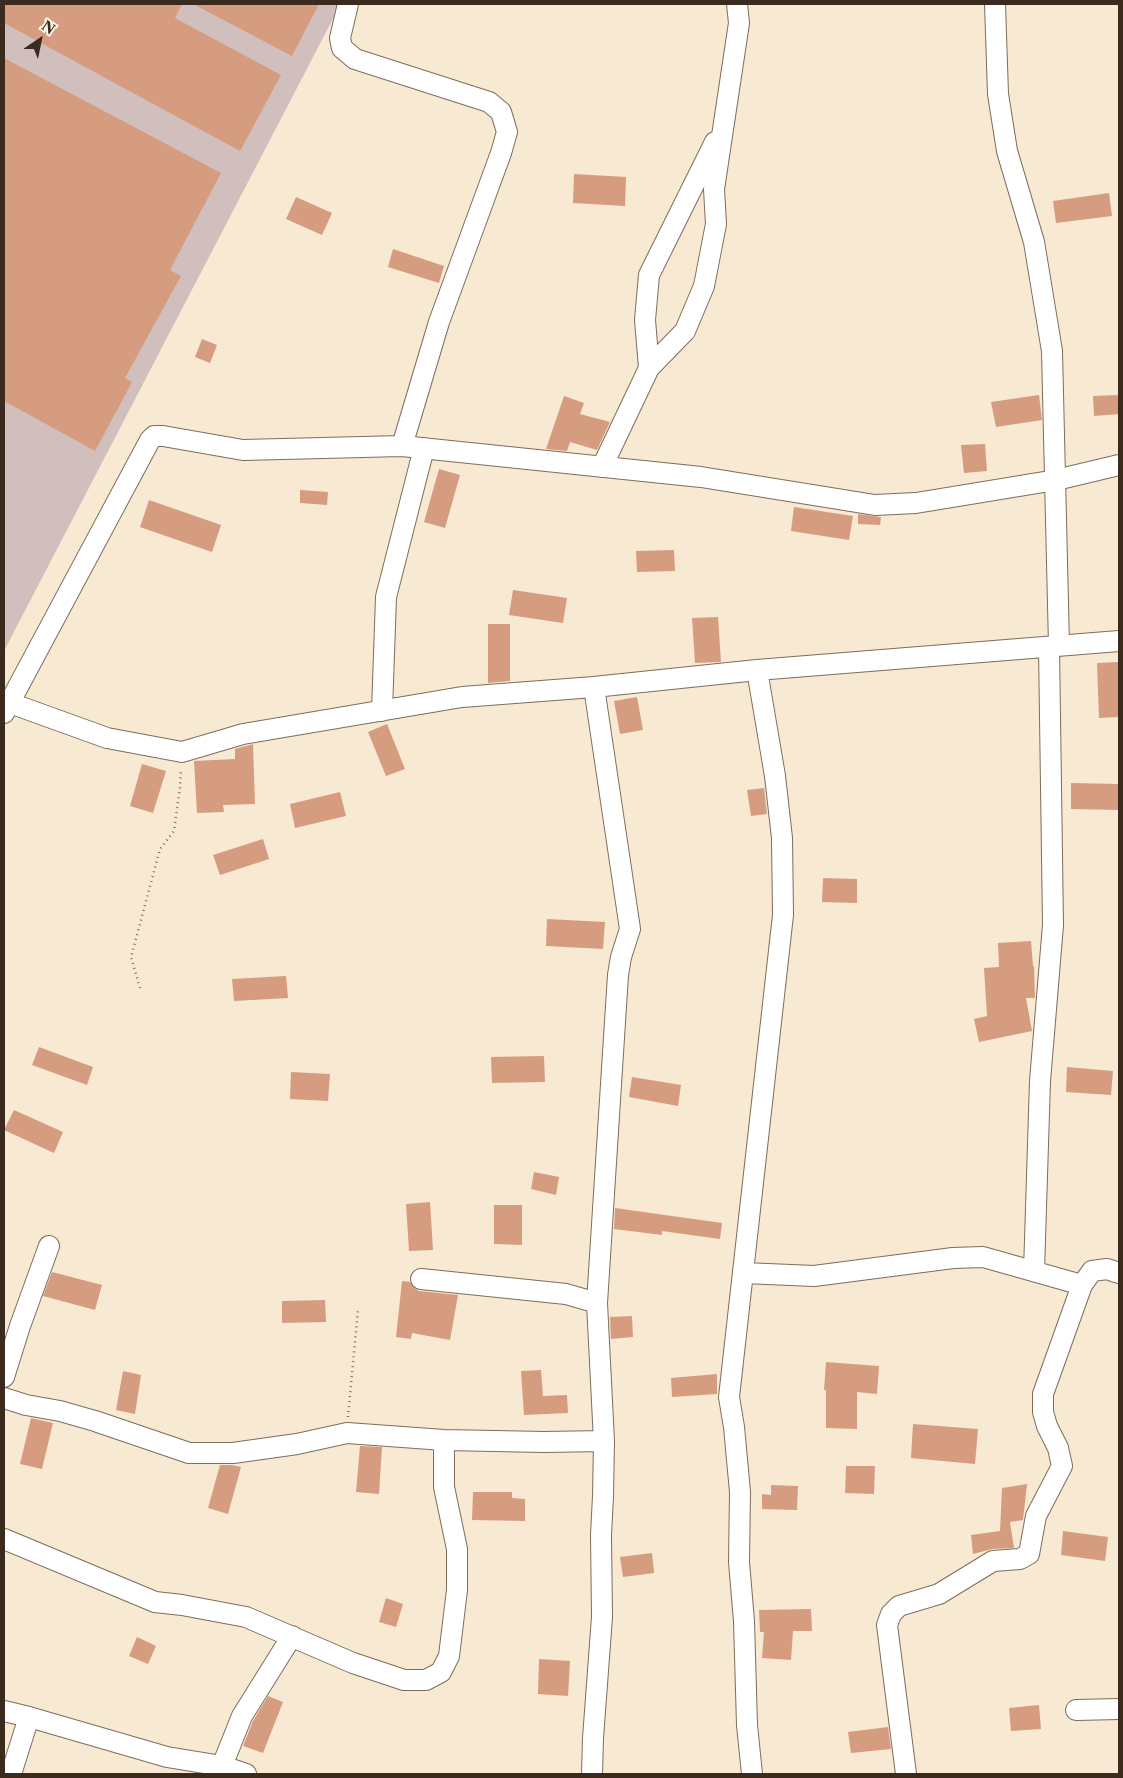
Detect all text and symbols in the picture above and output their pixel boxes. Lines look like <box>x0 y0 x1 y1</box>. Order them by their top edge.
north arrow <box>15 15 65 65</box>
text: N <box>38 17 58 38</box>

